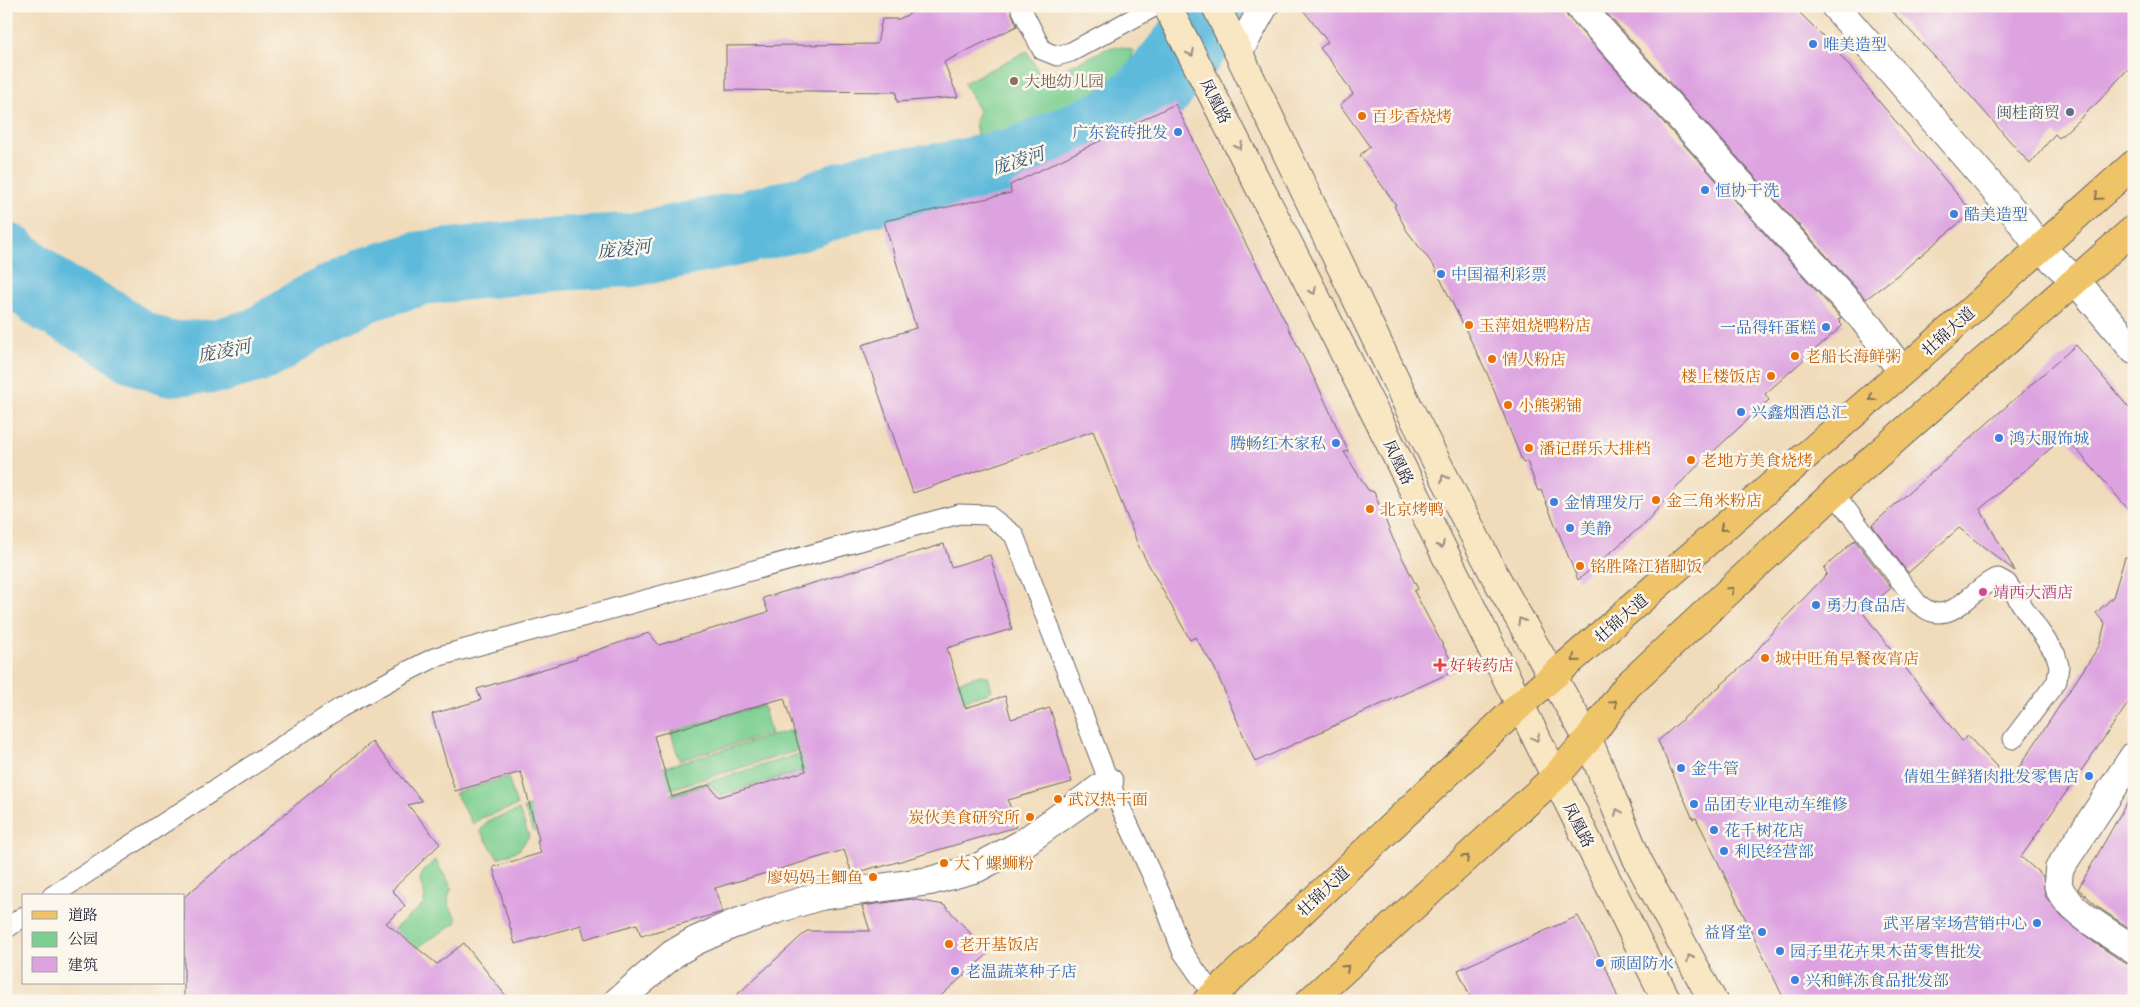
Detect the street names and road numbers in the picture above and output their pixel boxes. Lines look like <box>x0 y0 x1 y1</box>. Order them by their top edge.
street label: 凤凰路 <box>1196 76 1235 127</box>
street label: 壮锦大道 <box>1918 303 1978 360</box>
street label: 凤凰路 <box>1379 436 1418 488</box>
street label: 壮锦大道 <box>1591 590 1652 647</box>
street label: 凤凰路 <box>1559 800 1598 851</box>
street label: 壮锦大道 <box>1293 863 1353 920</box>

